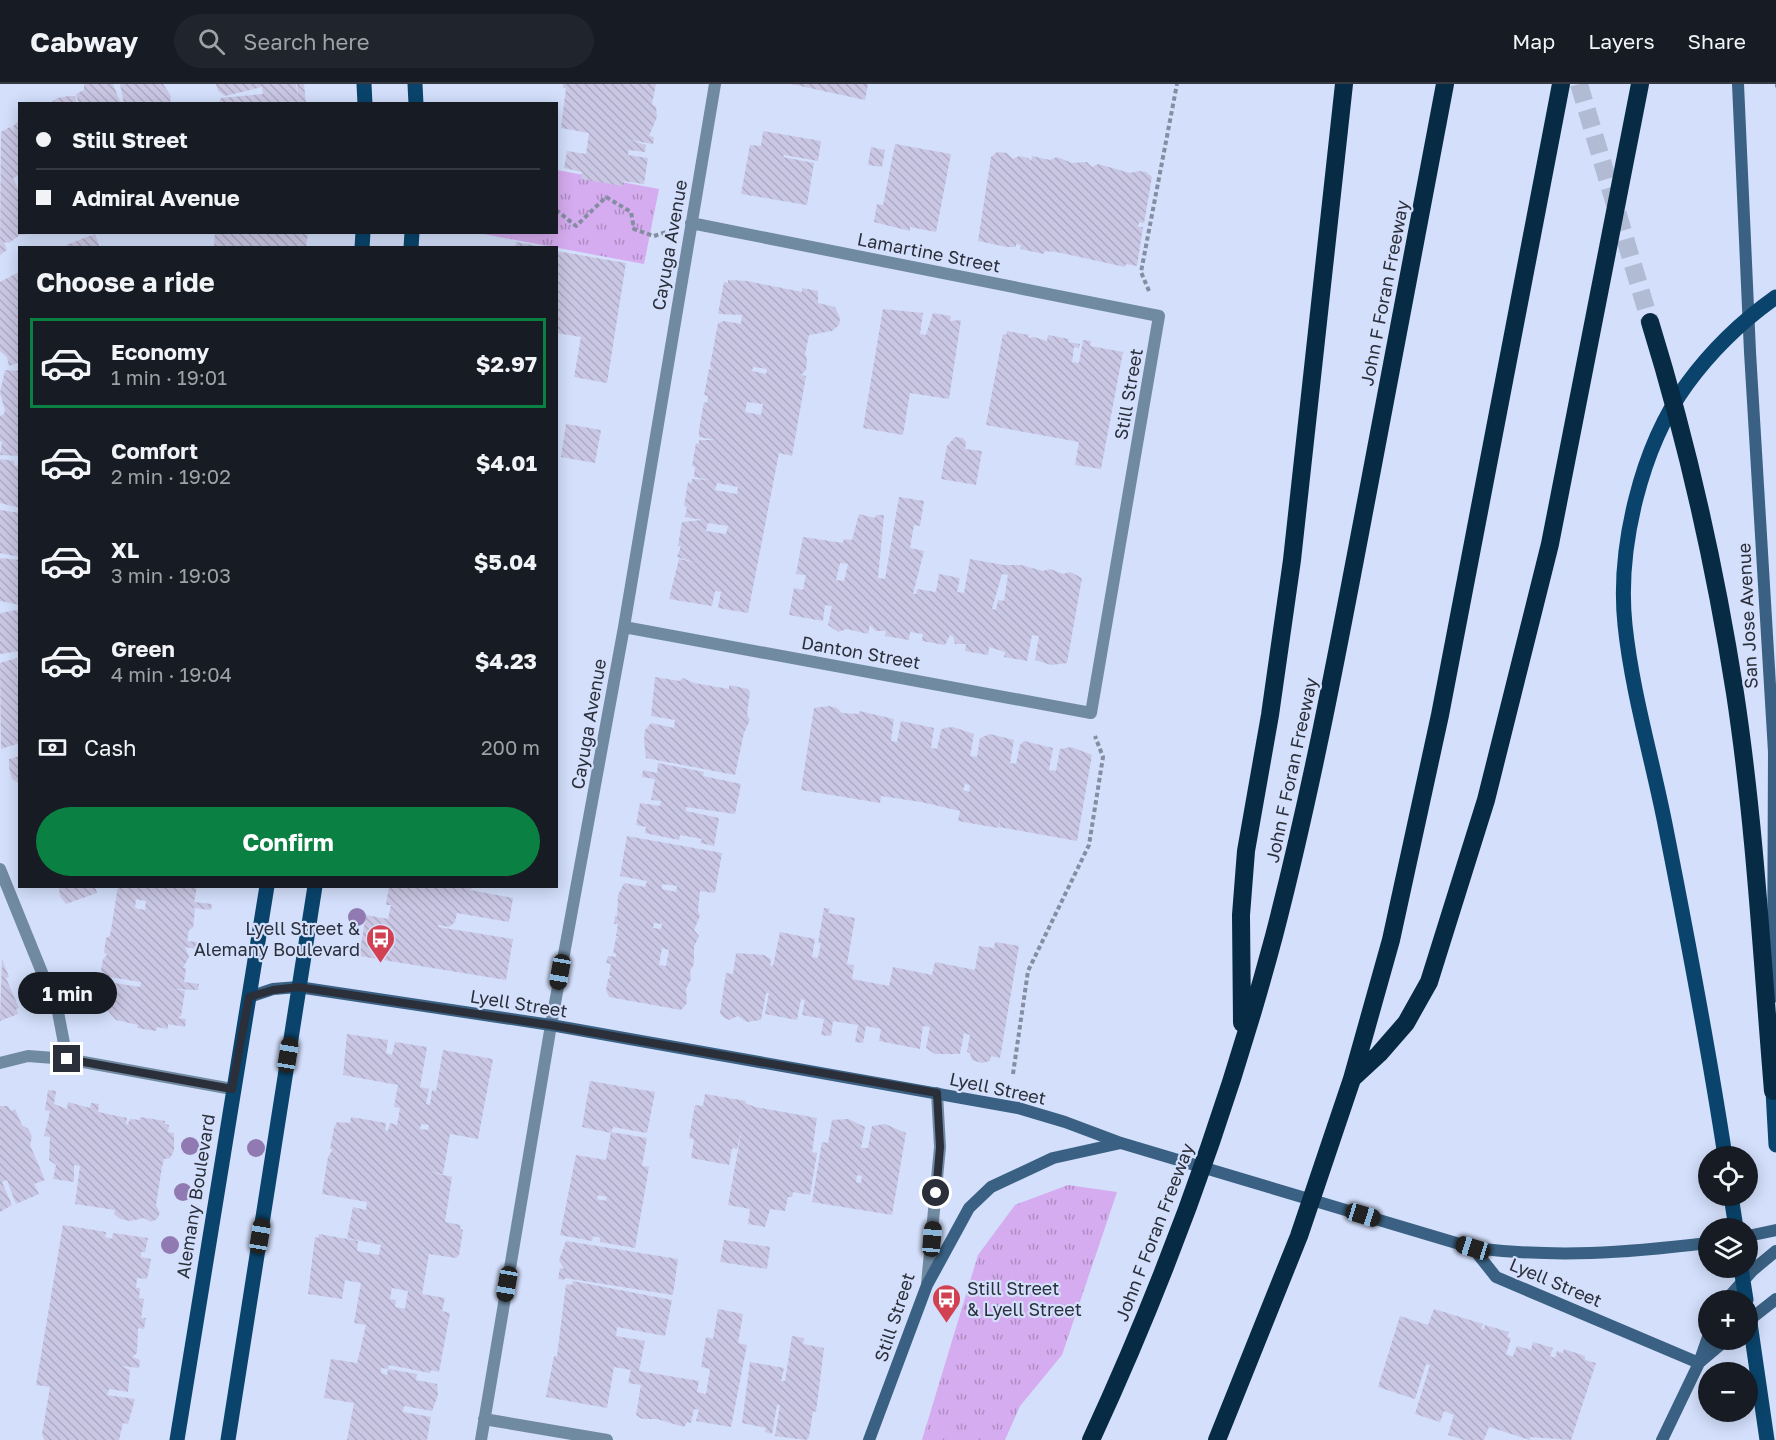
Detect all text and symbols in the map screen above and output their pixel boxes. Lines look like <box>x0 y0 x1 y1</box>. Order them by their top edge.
search box <box>174 14 594 68</box>
text: Cabway <box>30 25 138 58</box>
icon: search <box>195 25 228 58</box>
text: Search here <box>243 28 369 55</box>
text: Map <box>1512 28 1555 54</box>
text: Layers <box>1588 28 1655 54</box>
text: Share <box>1688 28 1746 54</box>
text: Still Street <box>72 126 188 153</box>
street label: Cayuga Avenue <box>647 178 691 312</box>
text: Admiral Avenue <box>72 184 240 211</box>
street label: John F Foran Freeway <box>1355 198 1413 388</box>
street label: Lamartine Street <box>856 227 1002 277</box>
text: Choose a ride <box>36 266 215 298</box>
icon: car <box>39 336 93 390</box>
text: Economy <box>111 338 209 365</box>
street label: Still Street <box>1109 347 1147 441</box>
text: $2.97 <box>476 350 537 377</box>
text: 1 min · 19:01 <box>111 365 227 389</box>
icon: car <box>39 435 93 489</box>
text: Comfort <box>111 437 198 464</box>
text: $4.01 <box>476 449 537 476</box>
text: 2 min · 19:02 <box>111 464 231 488</box>
icon: car <box>39 534 93 588</box>
text: XL <box>111 536 139 563</box>
street label: San Jose Avenue <box>1732 542 1762 690</box>
text: $5.04 <box>474 548 537 575</box>
text: 3 min · 19:03 <box>111 563 231 587</box>
street label: Danton Street <box>800 631 922 673</box>
icon: car <box>39 633 93 687</box>
text: Green <box>111 635 175 662</box>
text: $4.23 <box>475 647 537 674</box>
street label: Cayuga Avenue <box>566 657 610 791</box>
text: 4 min · 19:04 <box>111 662 232 686</box>
street label: John F Foran Freeway <box>1261 675 1321 865</box>
icon: cash <box>36 731 69 764</box>
text: Cash <box>84 734 137 761</box>
text: 200 m <box>481 735 540 759</box>
button: Confirm <box>36 807 540 876</box>
place label: Lyell Street & Alemany Boulevard <box>194 917 360 960</box>
bus stop icon: Lyell Street & Alemany Boulevard <box>365 922 397 964</box>
car <box>548 953 572 991</box>
callout: 1 min <box>17 972 116 1014</box>
text: 1 min <box>42 981 93 1005</box>
street label: Lyell Street <box>469 984 569 1022</box>
car <box>276 1036 300 1074</box>
route end <box>53 1045 80 1072</box>
street label: Lyell Street <box>948 1067 1048 1109</box>
street label: Alemany Boulevard <box>171 1112 219 1280</box>
street label: John F Foran Freeway <box>1110 1140 1198 1324</box>
map controls <box>1698 1146 1758 1422</box>
button: locate <box>1698 1146 1758 1206</box>
route start <box>922 1179 949 1206</box>
car <box>1343 1201 1383 1229</box>
car <box>248 1217 272 1255</box>
button: layers <box>1698 1218 1758 1278</box>
car <box>921 1220 943 1258</box>
car <box>1453 1234 1493 1262</box>
street label: Lyell Street <box>1506 1253 1606 1311</box>
car <box>495 1265 519 1303</box>
street label: Still Street <box>869 1270 919 1364</box>
place label: Still Street & Lyell Street <box>967 1277 1082 1320</box>
bus stop icon: Still Street & Lyell Street <box>930 1282 962 1324</box>
button: + <box>1698 1290 1758 1350</box>
button: − <box>1698 1362 1758 1422</box>

